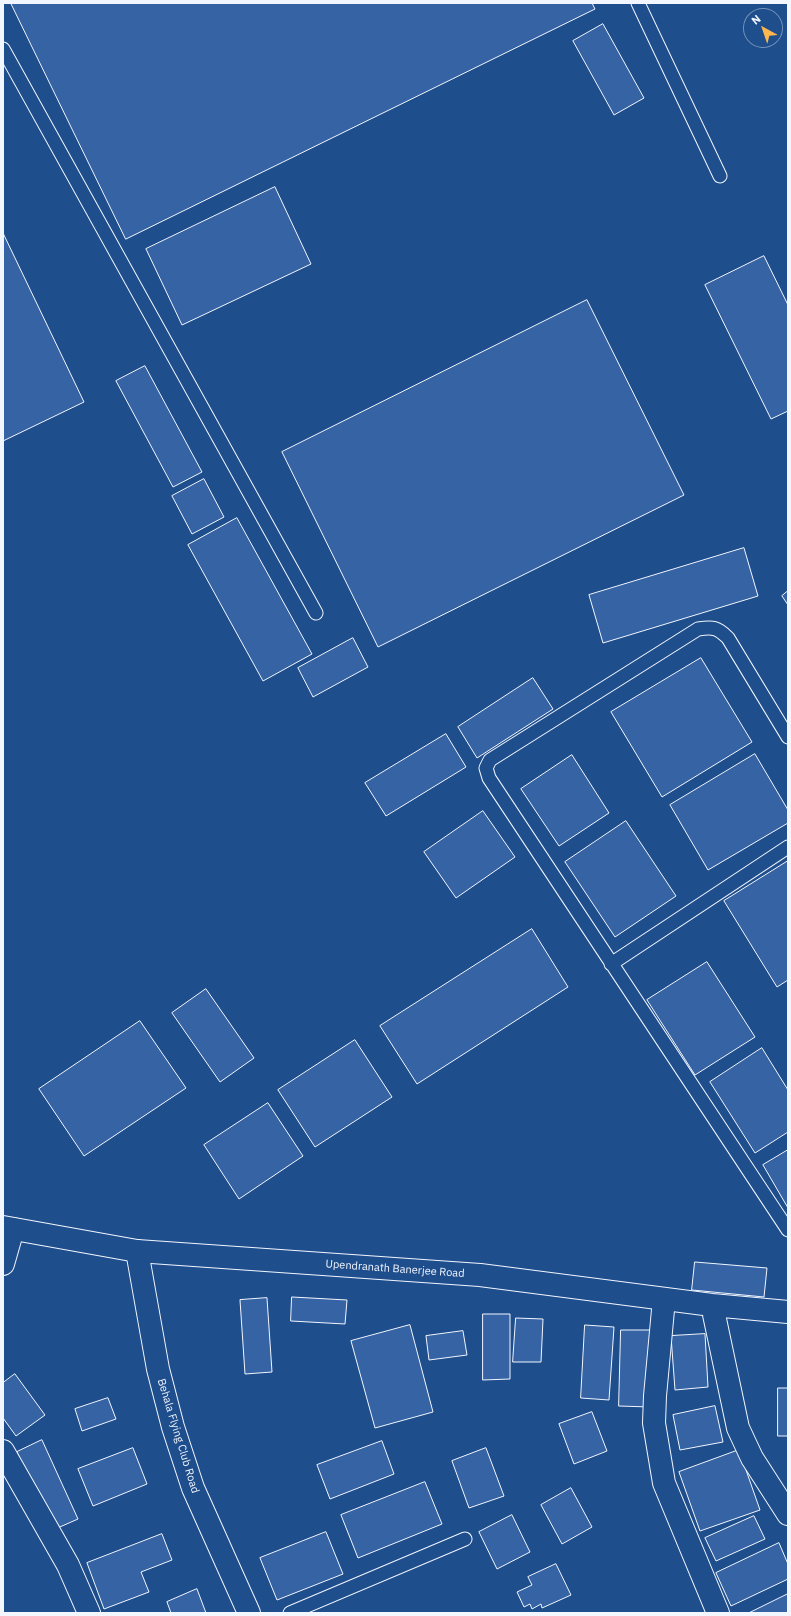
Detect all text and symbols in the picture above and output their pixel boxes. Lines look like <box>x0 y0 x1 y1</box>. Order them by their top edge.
north arrow <box>743 8 783 48</box>
text: N <box>748 12 763 27</box>
street label: Upendranath Banerjee Road <box>325 1258 465 1280</box>
street label: Behala Flying Club Road <box>154 1377 202 1495</box>

